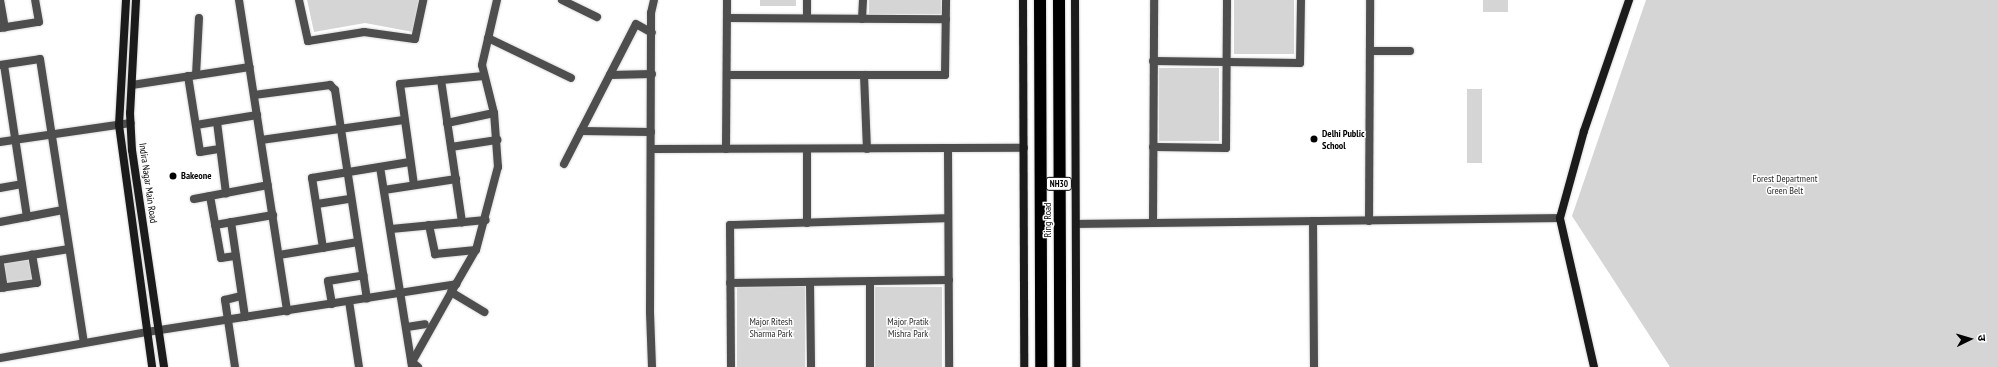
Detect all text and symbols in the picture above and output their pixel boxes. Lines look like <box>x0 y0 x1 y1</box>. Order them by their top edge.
place label: Delhi Public School <box>1322 127 1364 150</box>
marker: Delhi Public School <box>1309 134 1319 144</box>
street label: Indira Nagar Main Road <box>136 142 160 224</box>
place label: Bakeone <box>181 170 212 182</box>
marker: Bakeone <box>168 171 178 181</box>
park label: Forest Department Green Belt <box>1753 172 1817 196</box>
road number: NH30 <box>1045 177 1073 191</box>
street label: Ring Road <box>1042 203 1054 237</box>
park label: Major Ritesh Sharma Park <box>749 315 793 338</box>
park label: Major Pratik Mishra Park <box>887 315 929 338</box>
north arrow <box>1950 319 1990 359</box>
text: उ <box>1975 334 1989 342</box>

